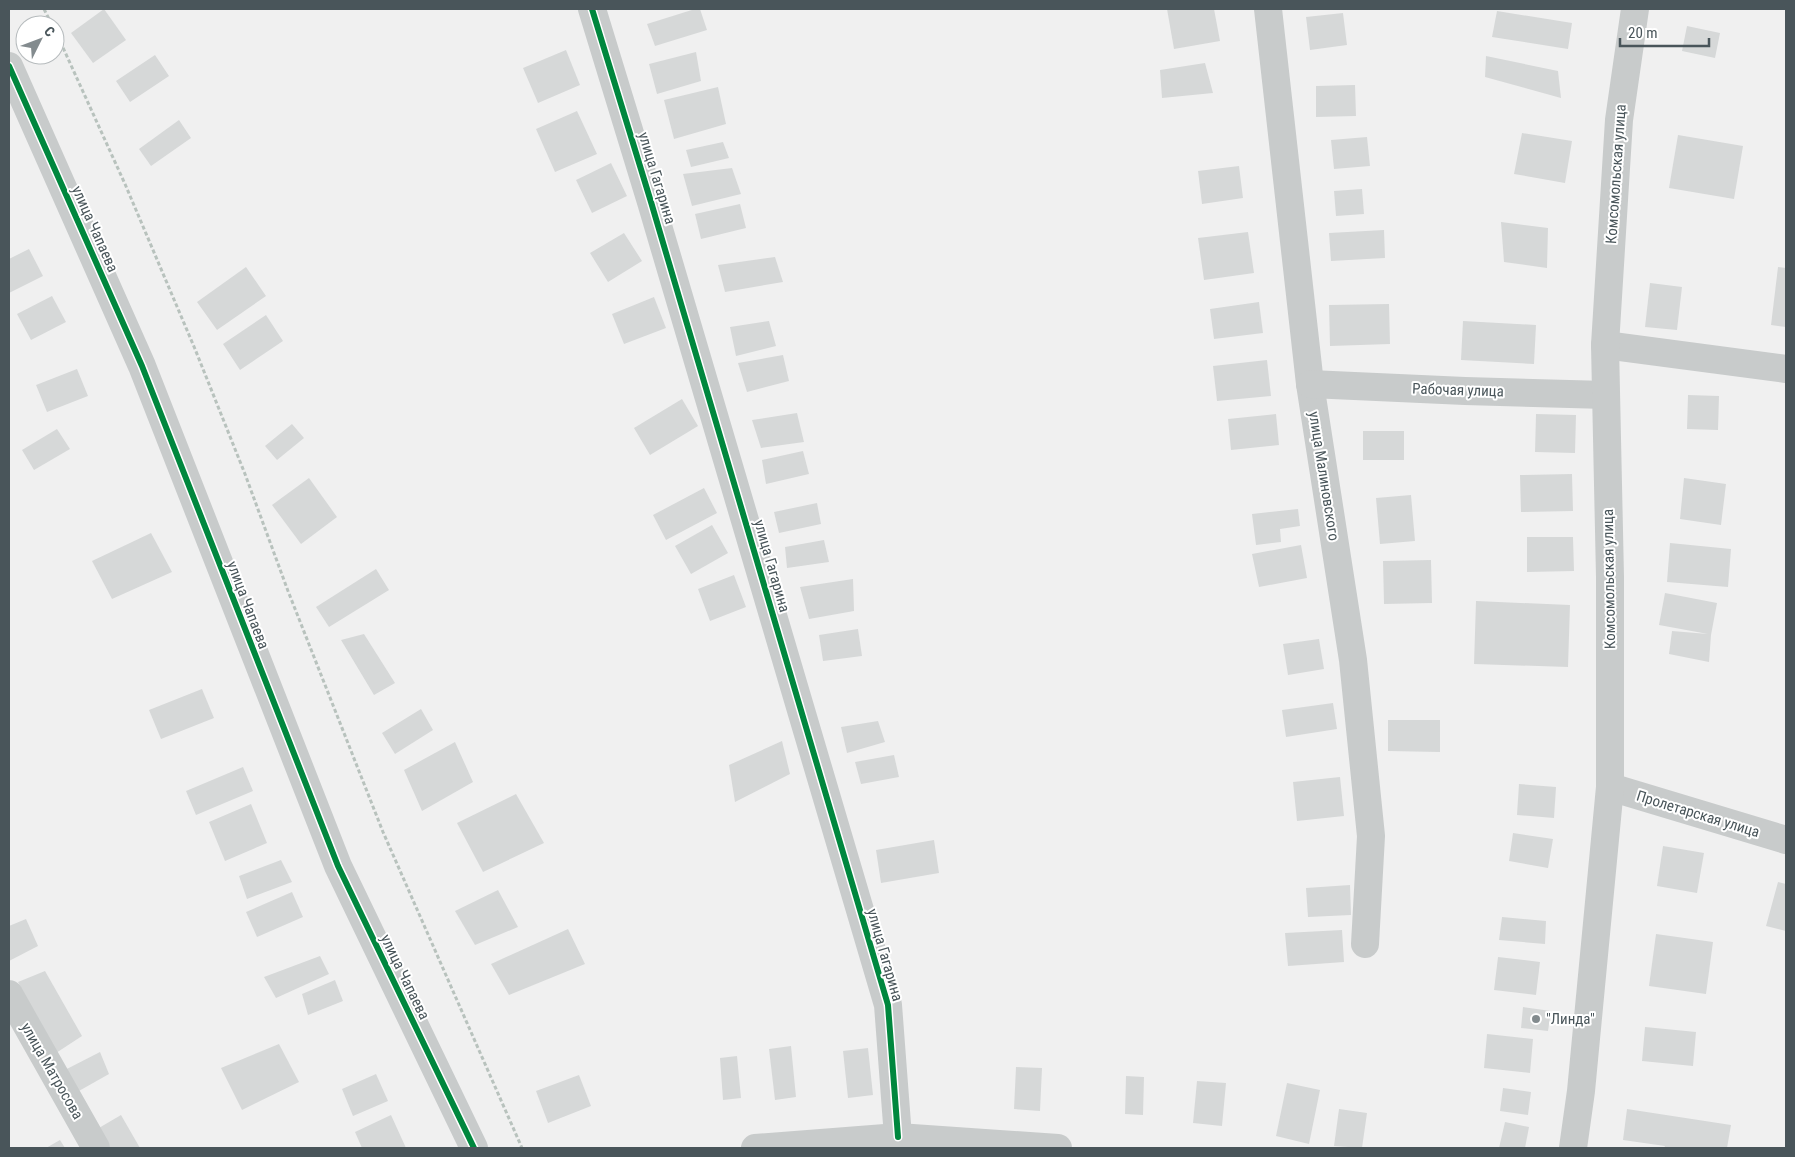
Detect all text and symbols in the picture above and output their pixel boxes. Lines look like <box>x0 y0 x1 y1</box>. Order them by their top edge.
north arrow <box>15 15 65 65</box>
scale bar <box>1620 15 1709 47</box>
text: С <box>41 23 58 40</box>
text: 20 m <box>1628 24 1658 42</box>
street label: Комсомольская улица <box>1602 103 1630 245</box>
street label: улица Гагарина <box>634 130 680 226</box>
street label: улица Чапаева <box>68 183 122 275</box>
street label: Рабочая улица <box>1412 379 1504 401</box>
street label: улица Малиновского <box>1305 410 1343 542</box>
street label: Комсомольская улица <box>1599 509 1619 649</box>
street label: улица Гагарина <box>750 518 794 614</box>
street label: улица Чапаева <box>223 559 273 651</box>
street label: Пролетарская улица <box>1634 787 1762 841</box>
street label: улица Гагарина <box>863 907 907 1003</box>
street label: улица Чапаева <box>377 931 433 1023</box>
place label: "Линда" <box>1546 1010 1595 1028</box>
marker: "Линда" <box>1530 1013 1542 1025</box>
street label: улица Матросова <box>17 1019 87 1123</box>

